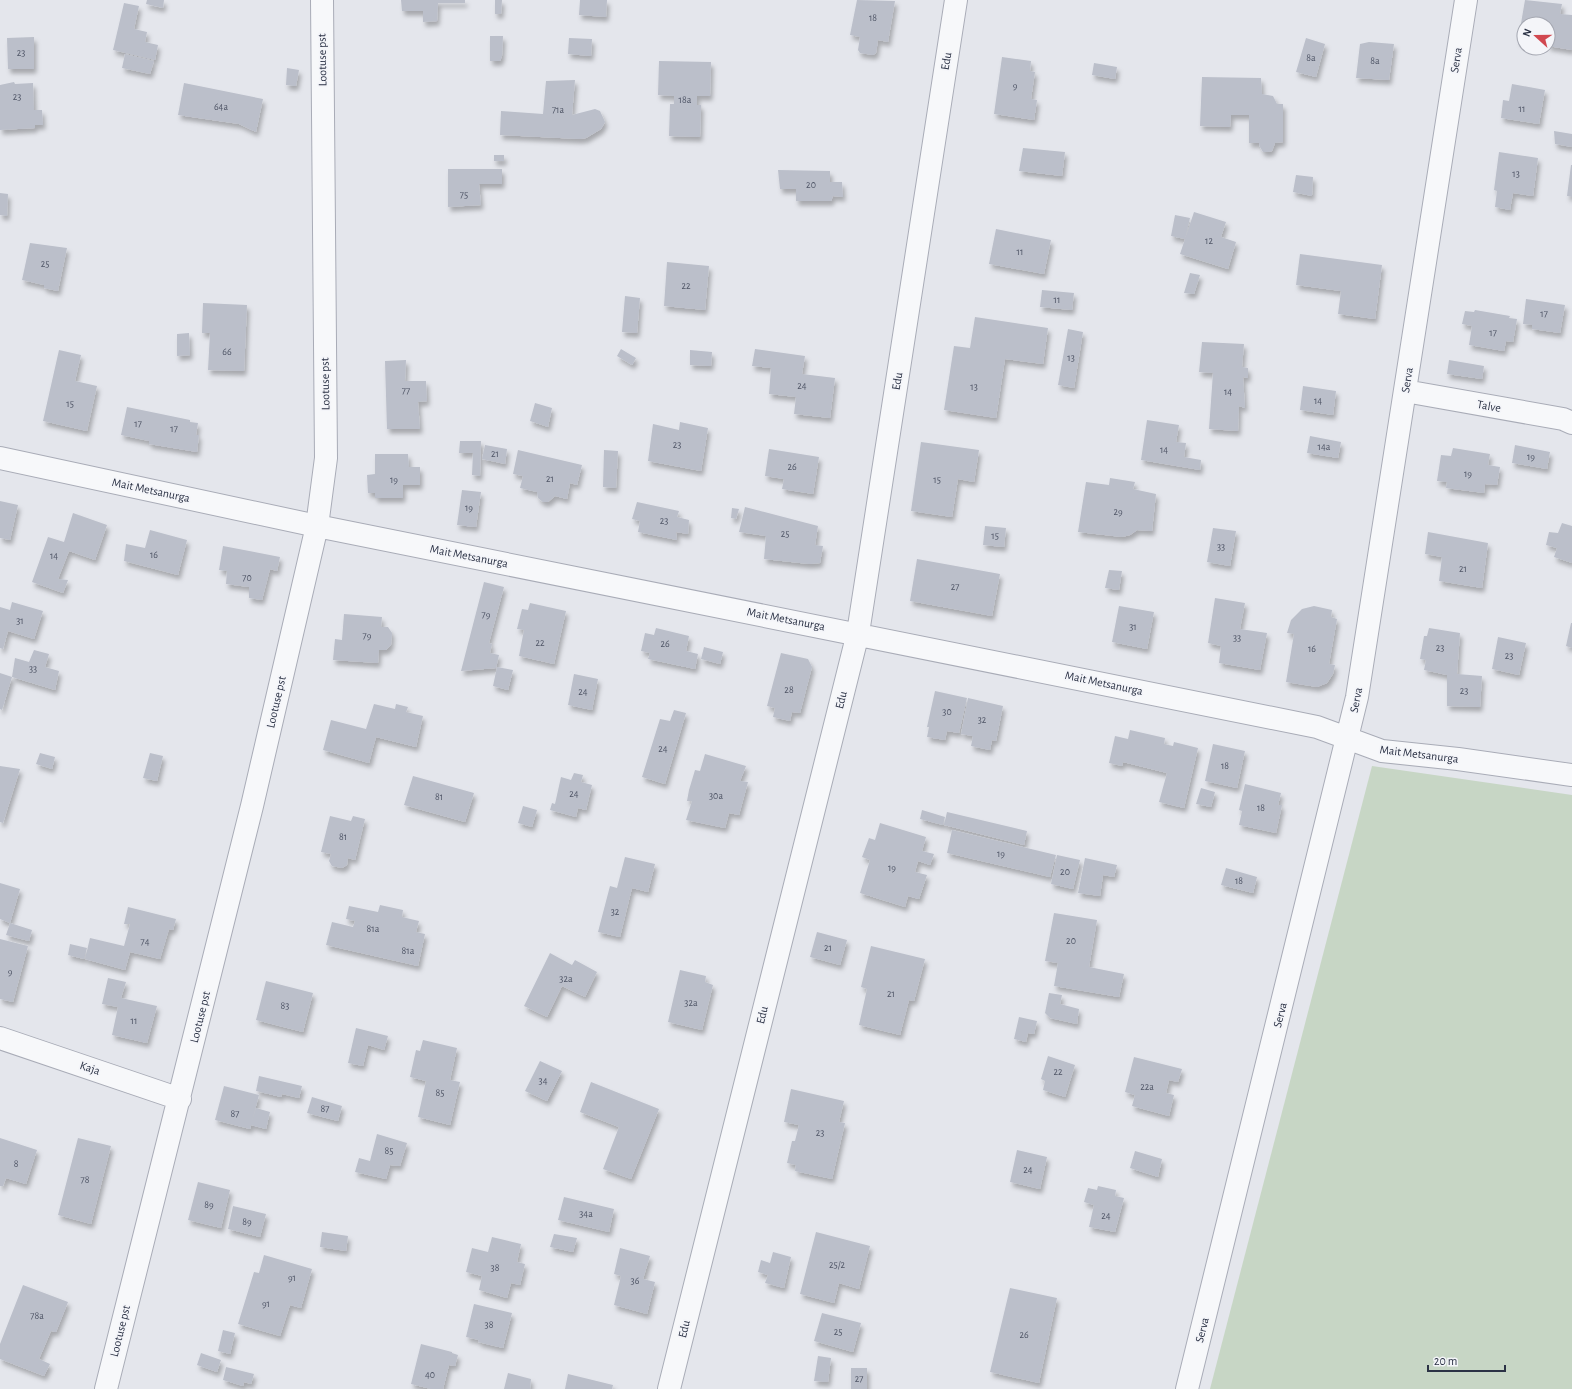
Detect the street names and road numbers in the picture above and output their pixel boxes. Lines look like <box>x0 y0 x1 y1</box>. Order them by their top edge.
street label: Lootuse pst <box>316 33 328 87</box>
street label: Serva <box>1448 46 1464 73</box>
street label: Edu <box>939 51 953 71</box>
street label: Lootuse pst <box>319 357 331 411</box>
street label: Serva <box>1399 366 1415 393</box>
street label: Edu <box>890 371 904 391</box>
street label: Talve <box>1476 398 1502 414</box>
street label: Mait Metsanurga <box>111 476 192 504</box>
street label: Mait Metsanurga <box>429 543 510 570</box>
street label: Mait Metsanurga <box>746 606 827 633</box>
street label: Mait Metsanurga <box>1064 669 1145 697</box>
street label: Lootuse pst <box>264 675 288 729</box>
street label: Serva <box>1348 686 1364 714</box>
street label: Edu <box>833 690 849 710</box>
street label: Mait Metsanurga <box>1379 743 1460 765</box>
street label: Lootuse pst <box>188 990 212 1044</box>
street label: Serva <box>1271 1001 1289 1029</box>
street label: Edu <box>754 1005 770 1025</box>
street label: Kaja <box>78 1059 102 1078</box>
street label: Lootuse pst <box>108 1304 132 1358</box>
street label: Serva <box>1193 1316 1211 1344</box>
street label: Edu <box>676 1319 692 1339</box>

